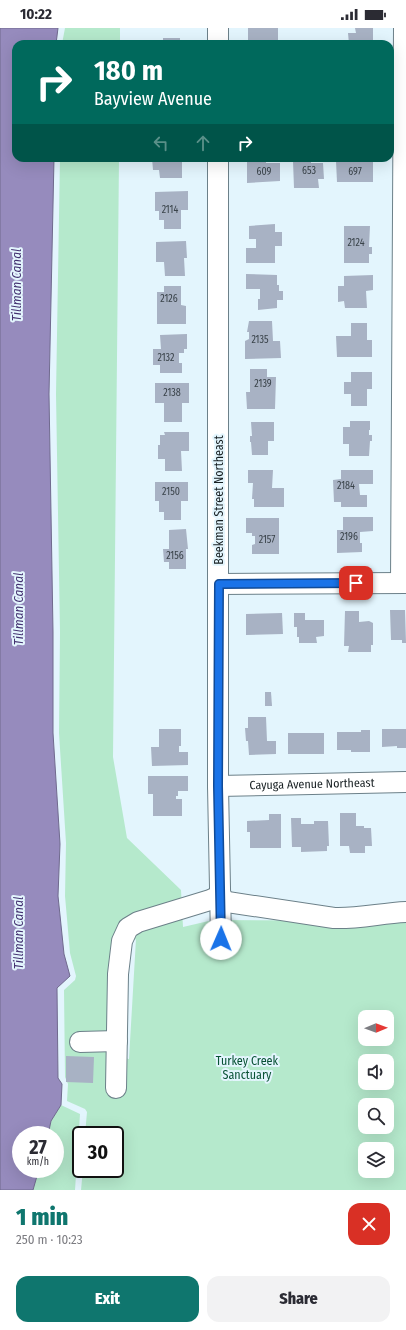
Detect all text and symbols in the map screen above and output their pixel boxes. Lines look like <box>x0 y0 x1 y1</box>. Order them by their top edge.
text: 10:22 <box>20 5 52 23</box>
text: 180 m <box>94 54 163 87</box>
icon: right <box>28 56 80 108</box>
text: Bayview Avenue <box>94 88 212 110</box>
icon: left <box>150 132 172 154</box>
icon: ahead <box>192 132 214 154</box>
icon: right <box>234 132 256 154</box>
house number: 653 <box>302 165 316 177</box>
house number: 609 <box>257 166 272 178</box>
house number: 697 <box>348 166 362 178</box>
house number: 2114 <box>162 204 178 216</box>
house number: 2124 <box>347 237 365 249</box>
water label: Tillman Canal <box>9 248 24 321</box>
house number: 2126 <box>160 293 178 305</box>
house number: 2135 <box>251 334 269 346</box>
house number: 2132 <box>158 352 175 364</box>
house number: 2139 <box>254 378 272 390</box>
house number: 2138 <box>163 387 181 399</box>
street label: Beekman Street Northeast <box>212 435 226 565</box>
house number: 2184 <box>337 480 355 492</box>
house number: 2150 <box>162 486 180 498</box>
house number: 2196 <box>340 531 358 543</box>
house number: 2157 <box>259 534 275 546</box>
house number: 2156 <box>166 550 184 562</box>
pin <box>339 566 373 600</box>
water label: Tillman Canal <box>11 572 26 645</box>
icon: arrive <box>345 572 367 594</box>
street label: Cayuga Avenue Northeast <box>249 776 375 792</box>
water label: Tillman Canal <box>11 896 26 969</box>
position arrow <box>200 918 242 960</box>
north arrow <box>358 1010 394 1046</box>
map controls <box>358 1010 394 1178</box>
park label: Turkey Creek Sanctuary <box>216 1054 279 1082</box>
button: sound <box>358 1054 394 1090</box>
button: search <box>358 1098 394 1134</box>
speed limit sign: 30 <box>72 1126 124 1178</box>
text: 27 <box>29 1135 47 1159</box>
button: layers <box>358 1142 394 1178</box>
text: km/h <box>27 1156 49 1168</box>
text: 1 min <box>16 1203 68 1231</box>
button: close <box>348 1203 390 1245</box>
text: 250 m · 10:23 <box>16 1232 83 1247</box>
button: Exit <box>16 1276 199 1322</box>
button: Share <box>207 1276 390 1322</box>

